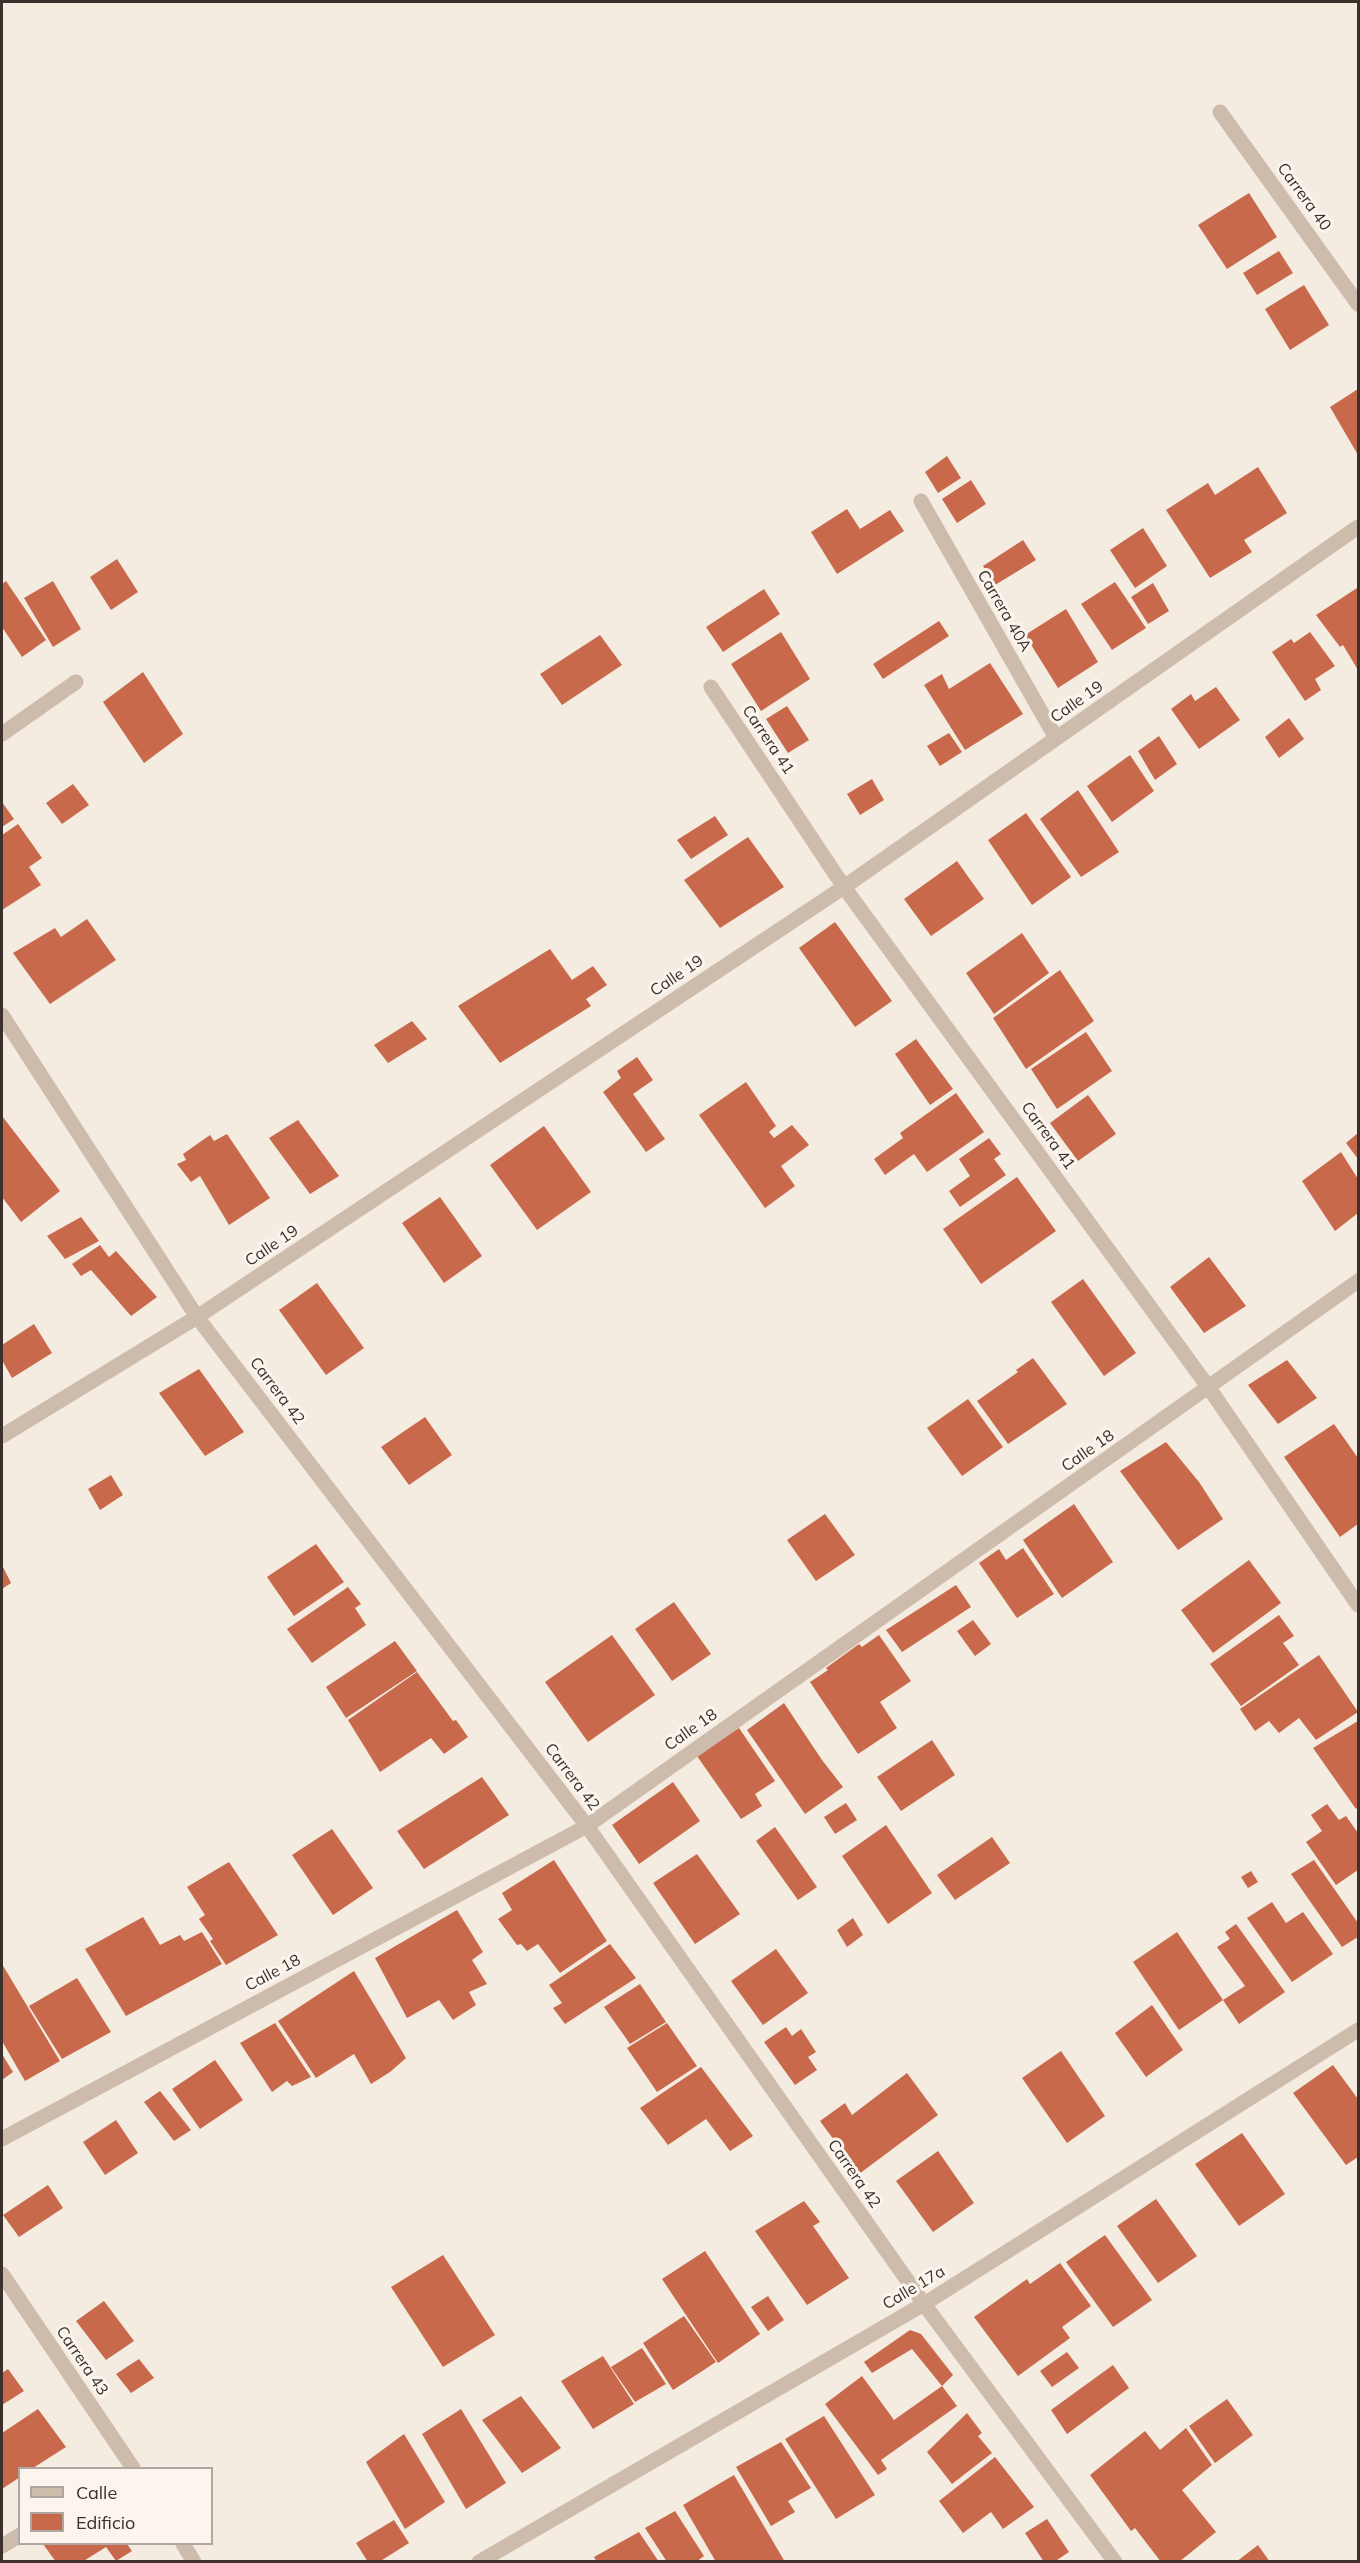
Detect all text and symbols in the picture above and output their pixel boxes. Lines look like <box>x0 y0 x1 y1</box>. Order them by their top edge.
street label: Carrera 40 <box>1273 159 1335 235</box>
street label: Carrera 40A <box>973 567 1035 655</box>
street label: Calle 19 <box>1047 677 1107 727</box>
street label: Carrera 41 <box>738 702 798 778</box>
street label: Calle 19 <box>647 951 707 1001</box>
street label: Carrera 41 <box>1017 1098 1079 1174</box>
street label: Calle 19 <box>242 1221 302 1271</box>
street label: Carrera 42 <box>246 1354 308 1428</box>
street label: Calle 18 <box>1058 1426 1118 1476</box>
street label: Calle 18 <box>661 1705 721 1755</box>
street label: Carrera 42 <box>541 1740 603 1814</box>
street label: Calle 18 <box>242 1950 304 1996</box>
street label: Carrera 42 <box>823 2136 885 2212</box>
street label: Calle 17a <box>879 2262 949 2314</box>
street label: Carrera 43 <box>52 2323 112 2399</box>
legend <box>18 2467 213 2545</box>
text: Calle <box>76 2481 117 2504</box>
text: Edificio <box>76 2511 135 2534</box>

